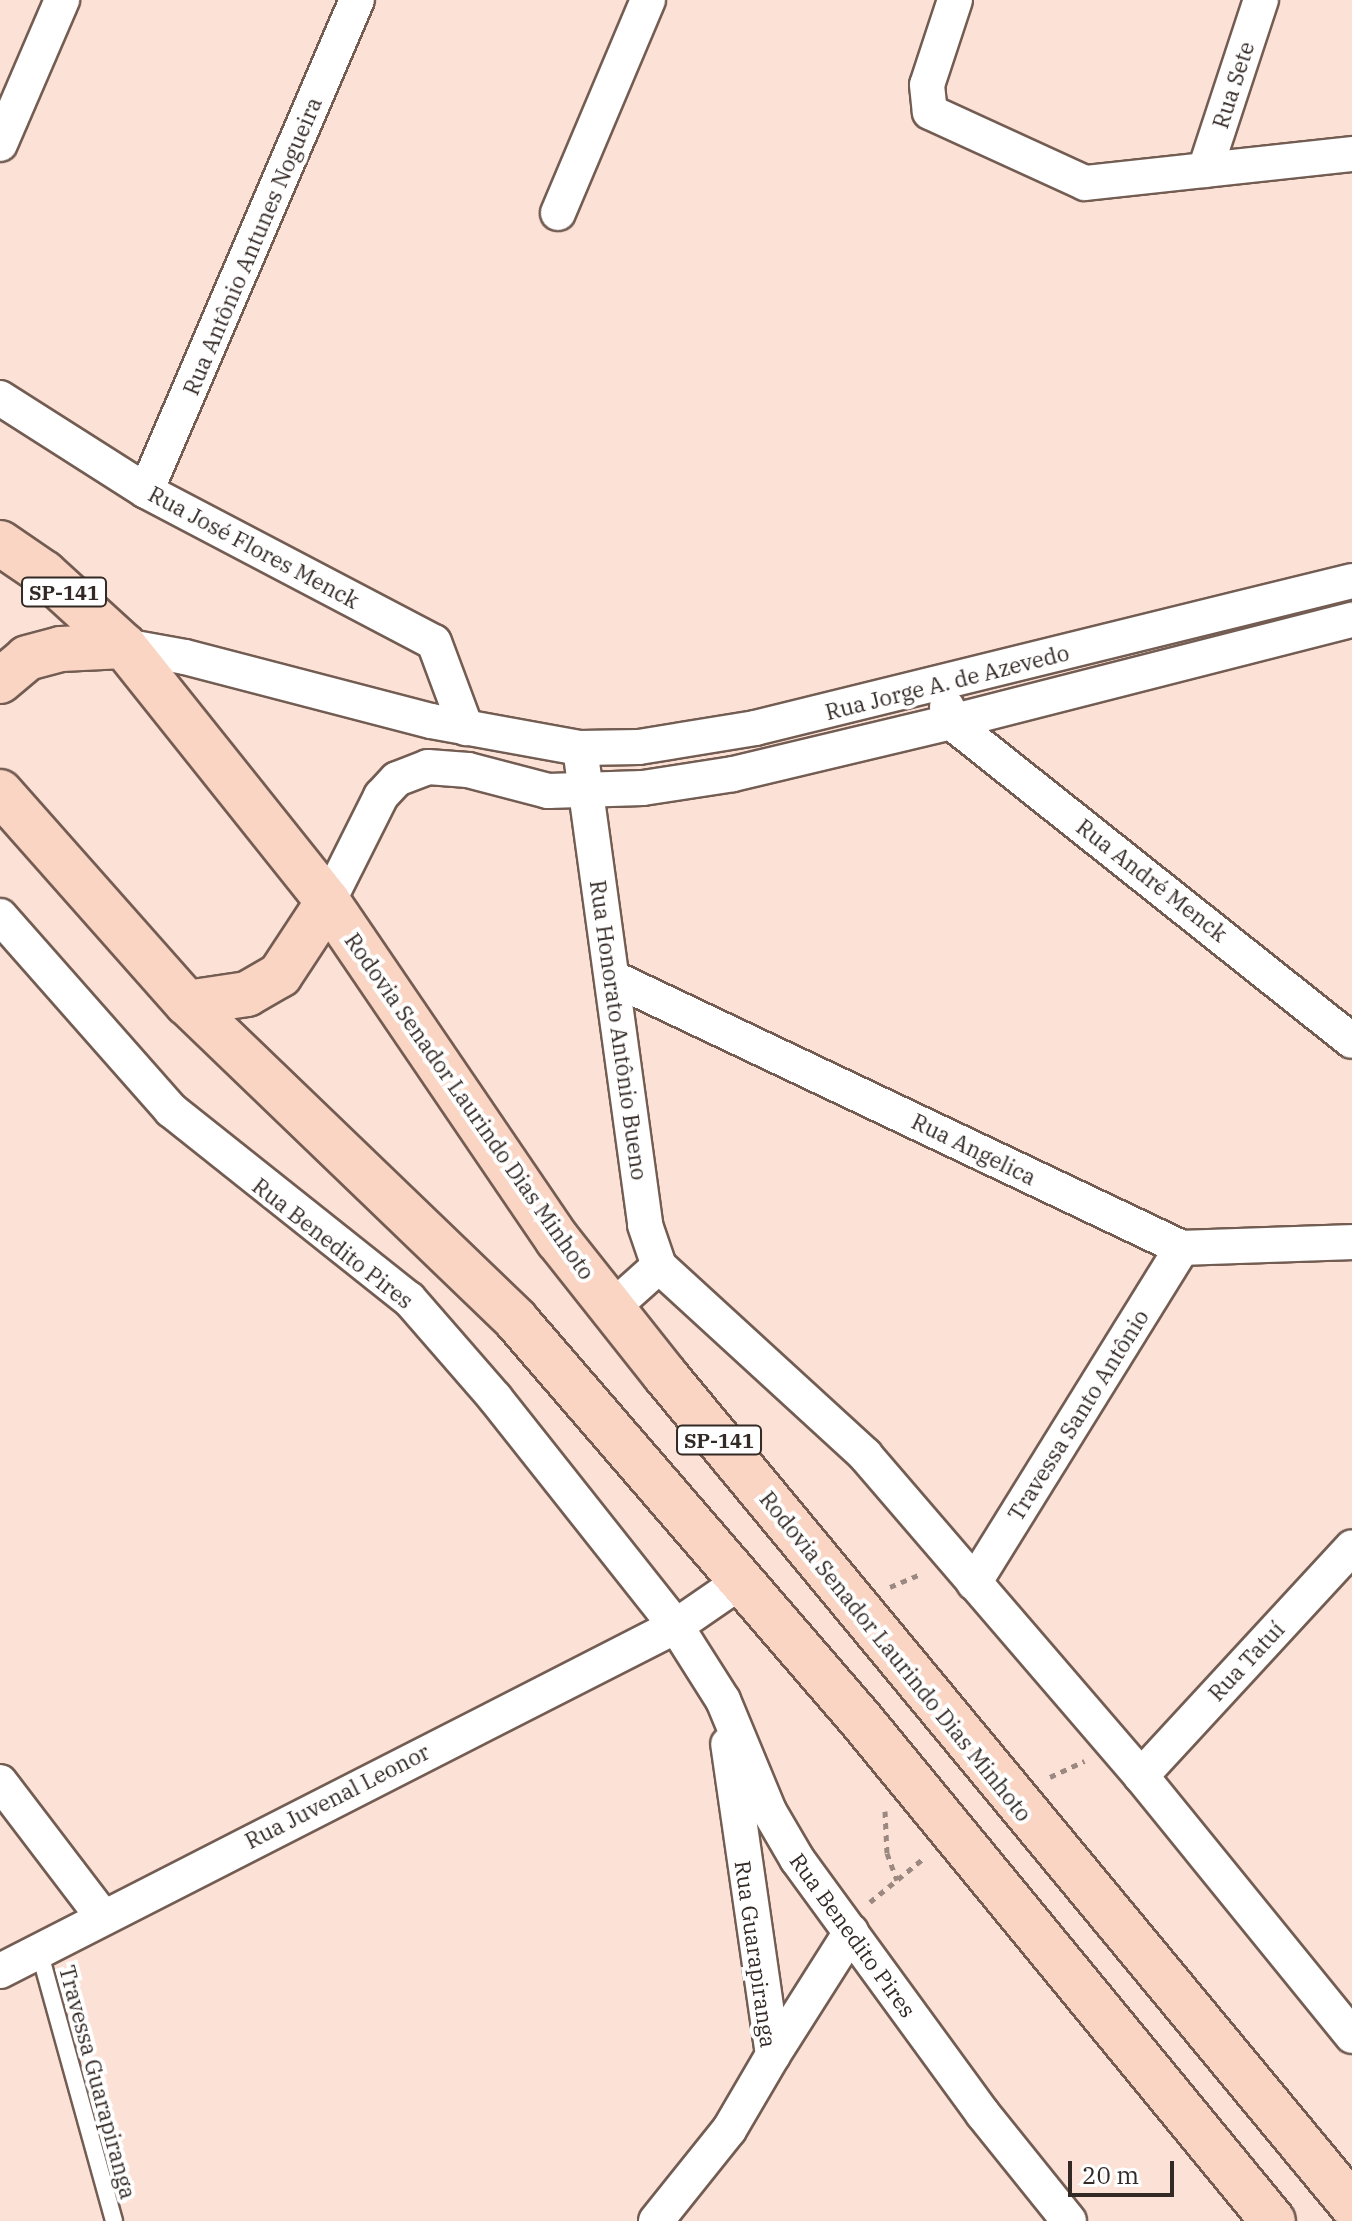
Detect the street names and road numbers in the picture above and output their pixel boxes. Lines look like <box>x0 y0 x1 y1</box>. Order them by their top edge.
street label: Rua Sete <box>1207 38 1259 132</box>
street label: Rua Antônio Antunes Nogueira <box>177 93 327 399</box>
street label: Rua José Flores Menck <box>144 480 364 614</box>
road number: SP-141 <box>20 576 108 608</box>
street label: Rua Jorge A. de Azevedo <box>822 639 1072 725</box>
street label: Rua André Menck <box>1071 813 1233 947</box>
street label: Rua Honorato Antônio Bueno <box>585 878 653 1182</box>
street label: Rodovia Senador Laurindo Dias Minhoto <box>340 928 600 1284</box>
street label: Rua Angelica <box>908 1108 1040 1190</box>
street label: Rua Benedito Pires <box>247 1172 419 1314</box>
street label: Travessa Santo Antônio <box>1002 1304 1154 1526</box>
road number: SP-141 <box>675 1424 763 1456</box>
street label: Rodovia Senador Laurindo Dias Minhoto <box>755 1486 1037 1826</box>
street label: Rua Tatuí <box>1203 1616 1289 1706</box>
street label: Rua Juvenal Leonor <box>240 1738 434 1854</box>
street label: Rua Benedito Pires <box>785 1848 921 2022</box>
street label: Rua Guarapiranga <box>730 1859 782 2049</box>
street label: Travessa Guarapiranga <box>54 1962 142 2202</box>

